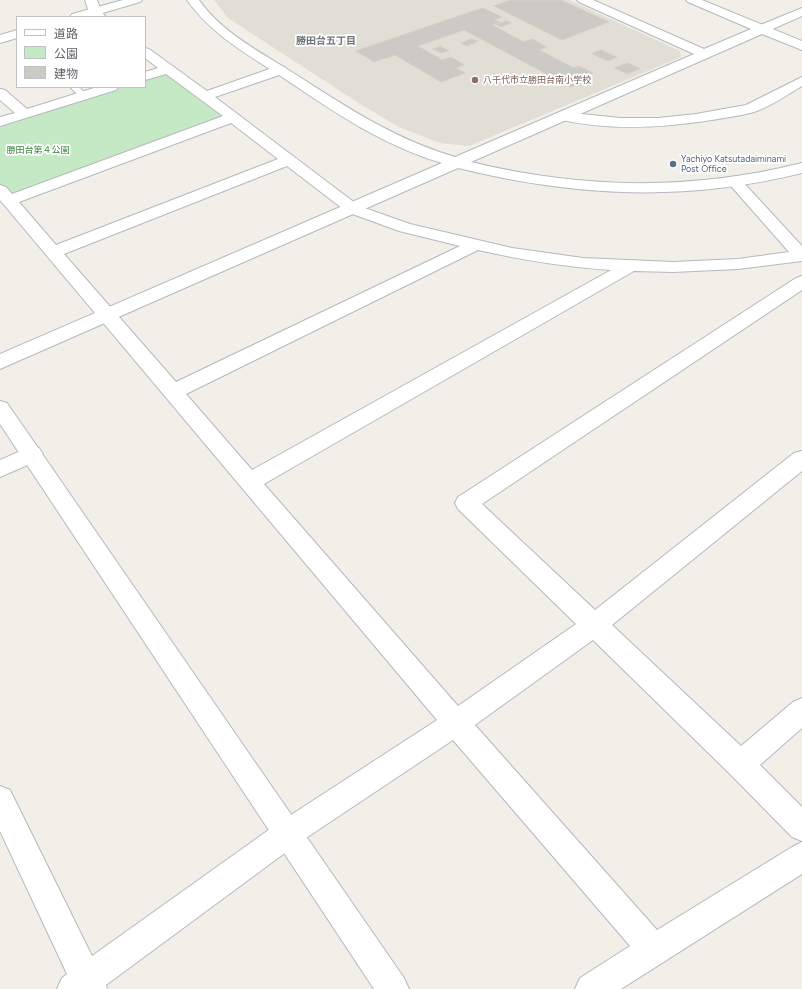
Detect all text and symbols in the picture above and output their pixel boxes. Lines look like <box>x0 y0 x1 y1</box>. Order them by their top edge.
legend <box>16 16 146 88</box>
text: 道路 <box>54 27 78 41</box>
district label: 勝田台五丁目 <box>296 35 356 47</box>
text: 公園 <box>54 47 78 61</box>
text: 建物 <box>54 67 78 81</box>
marker: 八千代市立勝田台南小学校 <box>470 75 480 85</box>
place label: 八千代市立勝田台南小学校 <box>483 75 591 85</box>
park label: 勝田台第４公園 <box>7 145 69 155</box>
place label: Yachiyo Katsutadaiminami Post Office <box>681 154 786 175</box>
marker: Yachiyo Katsutadaiminami Post Office <box>668 159 678 169</box>

